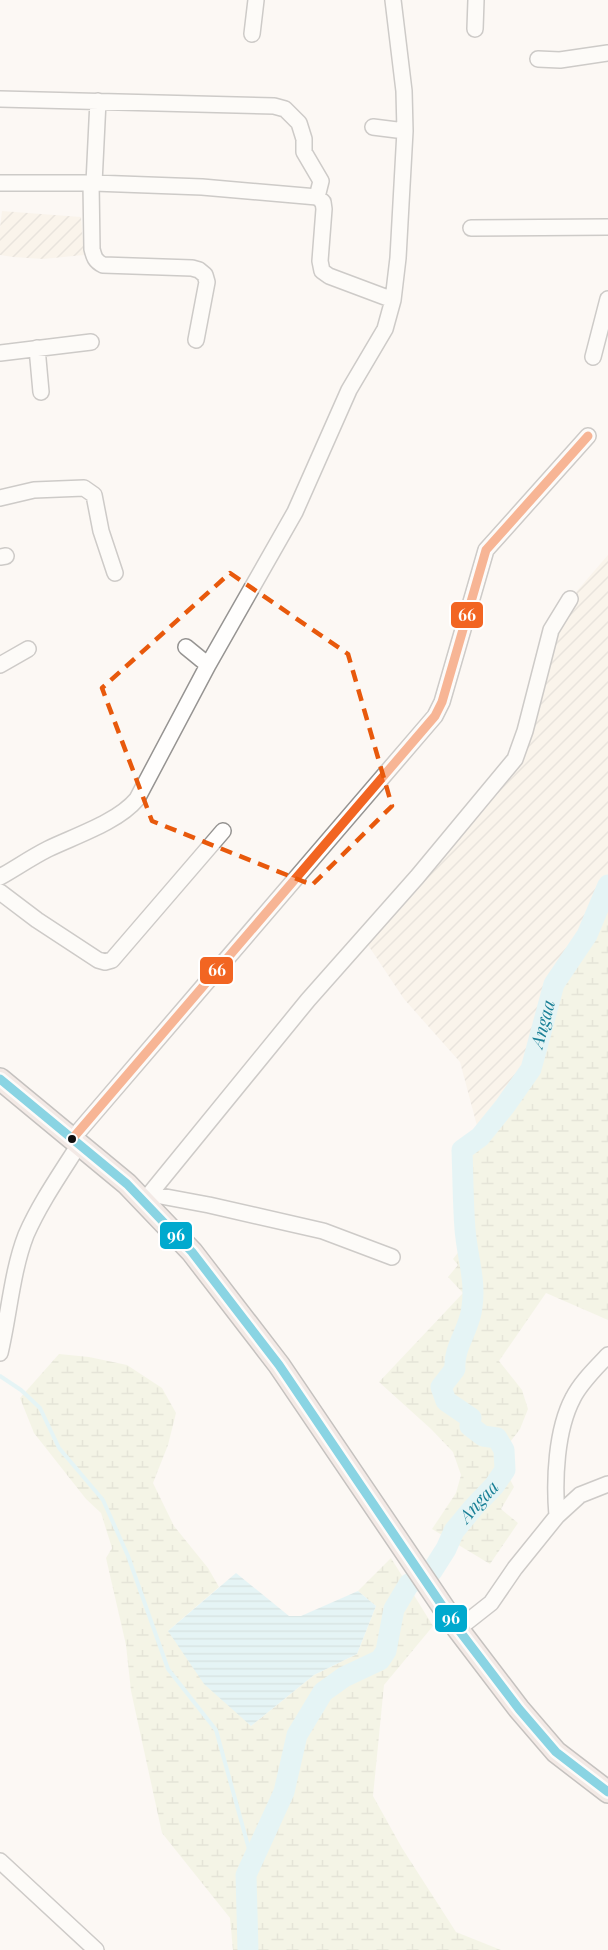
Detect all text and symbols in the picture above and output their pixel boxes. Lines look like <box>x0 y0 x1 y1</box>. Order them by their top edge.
line badge: 66 <box>450 601 484 629</box>
text: 66 <box>458 604 476 625</box>
line badge: 66 <box>199 956 234 985</box>
text: 66 <box>208 959 226 980</box>
water label: Angaa <box>524 997 560 1052</box>
unlabelled marker <box>66 1133 78 1145</box>
line badge: 96 <box>159 1221 193 1250</box>
text: 96 <box>167 1224 185 1245</box>
water label: Angaa <box>452 1475 504 1529</box>
line badge: 96 <box>434 1604 468 1633</box>
text: 96 <box>442 1607 460 1628</box>

